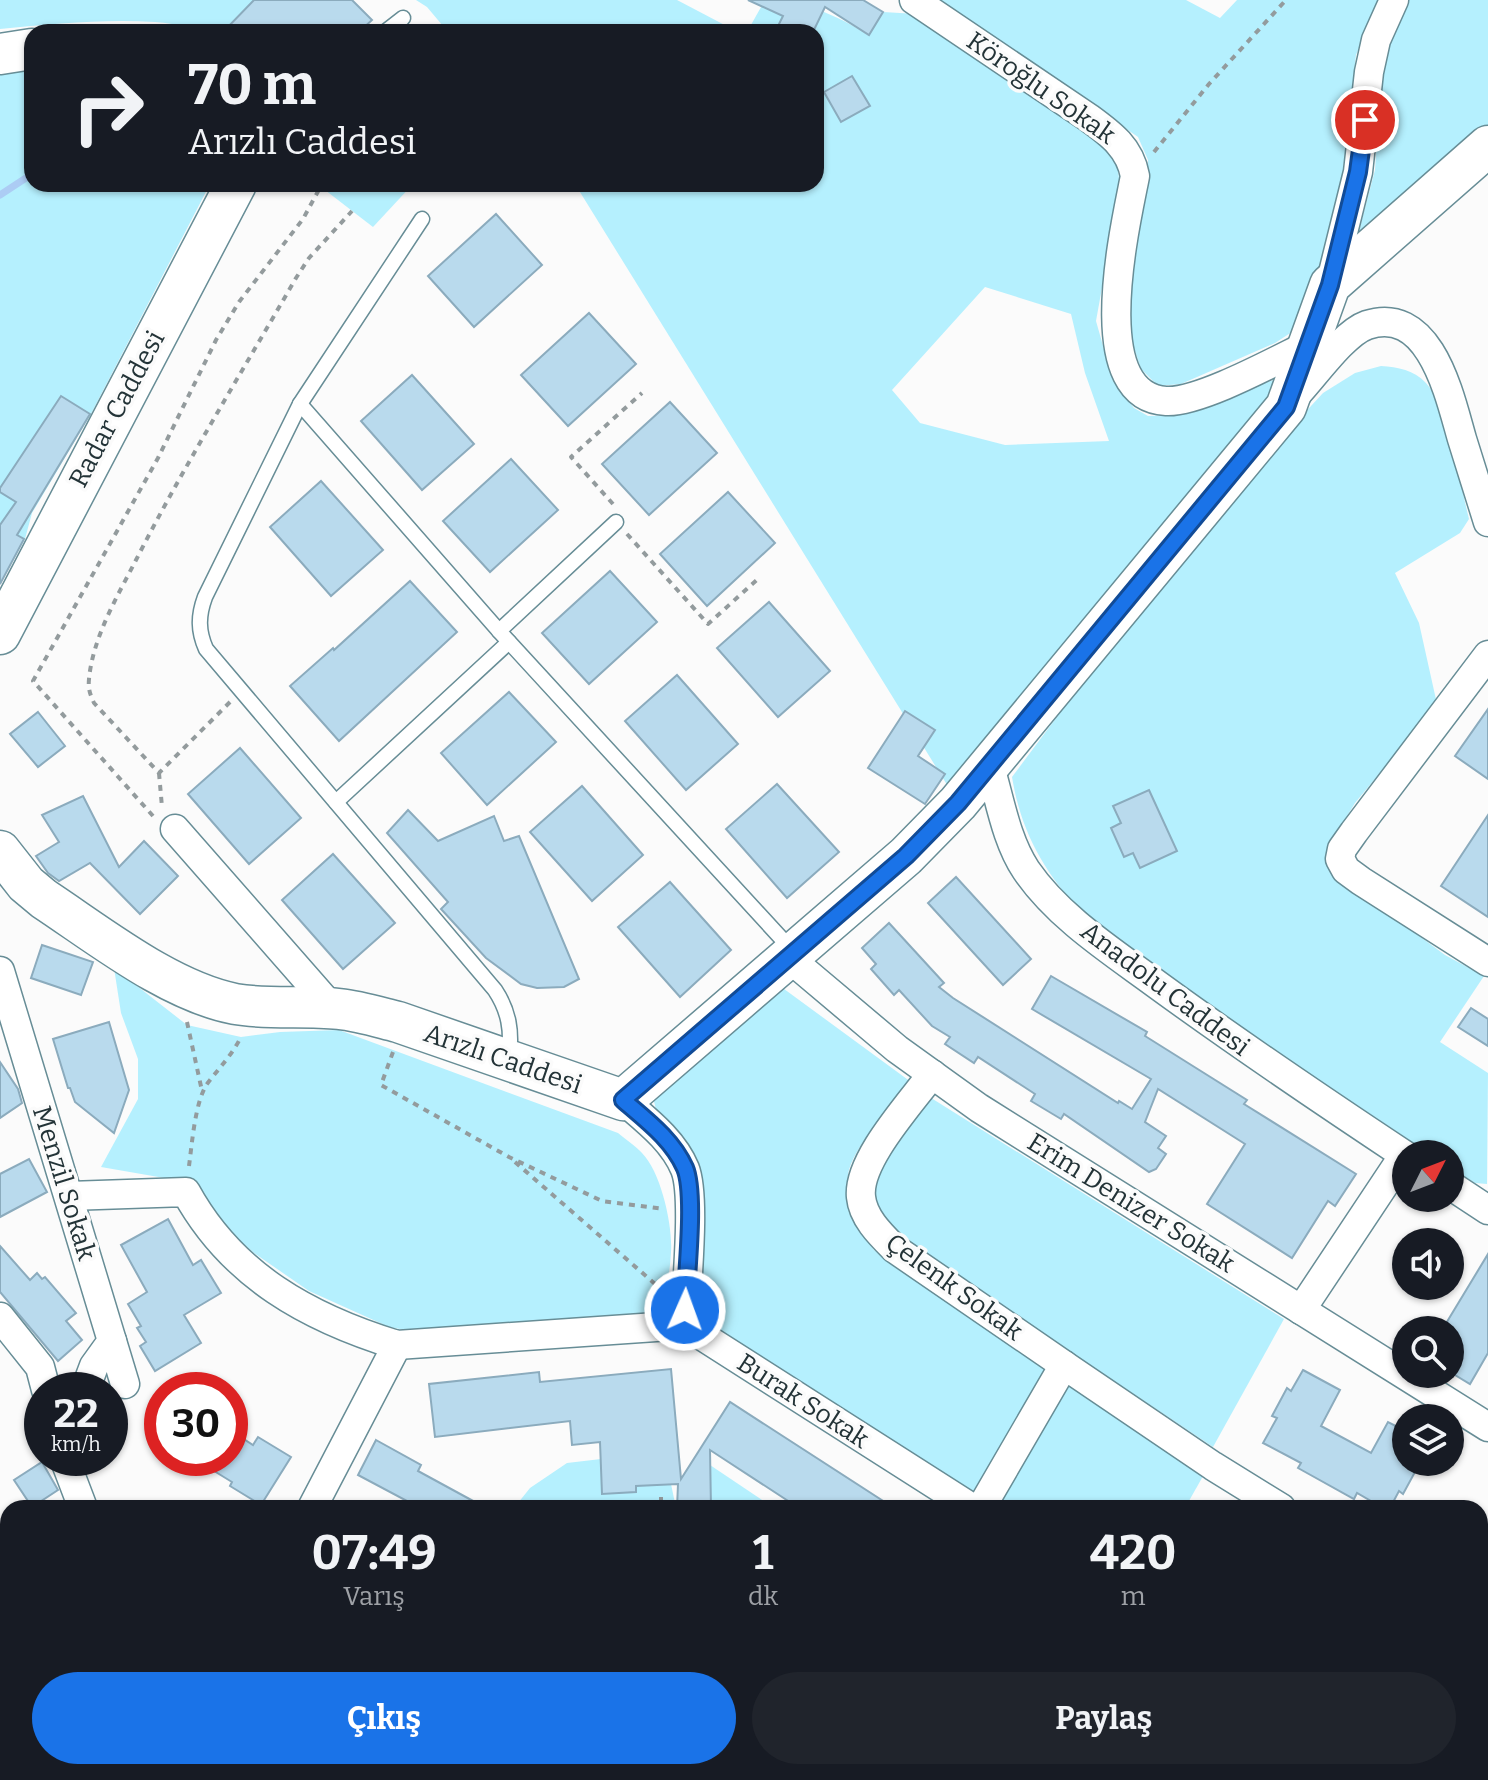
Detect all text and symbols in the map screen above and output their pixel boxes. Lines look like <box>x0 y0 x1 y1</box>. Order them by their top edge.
street label: Köroğlu Sokak <box>961 25 1121 151</box>
text: 70 m <box>188 52 316 119</box>
icon: right <box>56 56 160 160</box>
pin <box>1331 86 1399 154</box>
icon: arrive <box>1343 98 1387 142</box>
text: Arızlı Caddesi <box>188 120 417 164</box>
street label: Radar Caddesi <box>63 325 171 492</box>
street label: Anadolu Caddesi <box>1074 915 1256 1063</box>
street label: Arızlı Caddesi <box>420 1017 586 1101</box>
street label: Menzil Sokak <box>26 1102 102 1264</box>
street label: Erim Denizer Sokak <box>1022 1127 1240 1279</box>
north arrow <box>1392 1140 1464 1212</box>
map controls <box>1392 1140 1464 1476</box>
street label: Çelenk Sokak <box>880 1227 1029 1347</box>
button: sound <box>1392 1228 1464 1300</box>
position arrow <box>643 1268 727 1352</box>
button: search <box>1392 1316 1464 1388</box>
street label: Burak Sokak <box>731 1347 875 1455</box>
speed limit sign: 30 <box>144 1372 248 1476</box>
text: 22 <box>53 1390 99 1438</box>
button: layers <box>1392 1404 1464 1476</box>
text: km/h <box>51 1432 101 1456</box>
text: 07:49 <box>311 1524 437 1582</box>
text: 1 <box>753 1524 774 1582</box>
text: 420 <box>1090 1524 1176 1582</box>
text: Varış <box>343 1581 405 1612</box>
text: dk <box>748 1581 778 1612</box>
text: m <box>1121 1581 1146 1612</box>
button: Çıkış <box>32 1672 736 1764</box>
button: Paylaş <box>752 1672 1456 1764</box>

